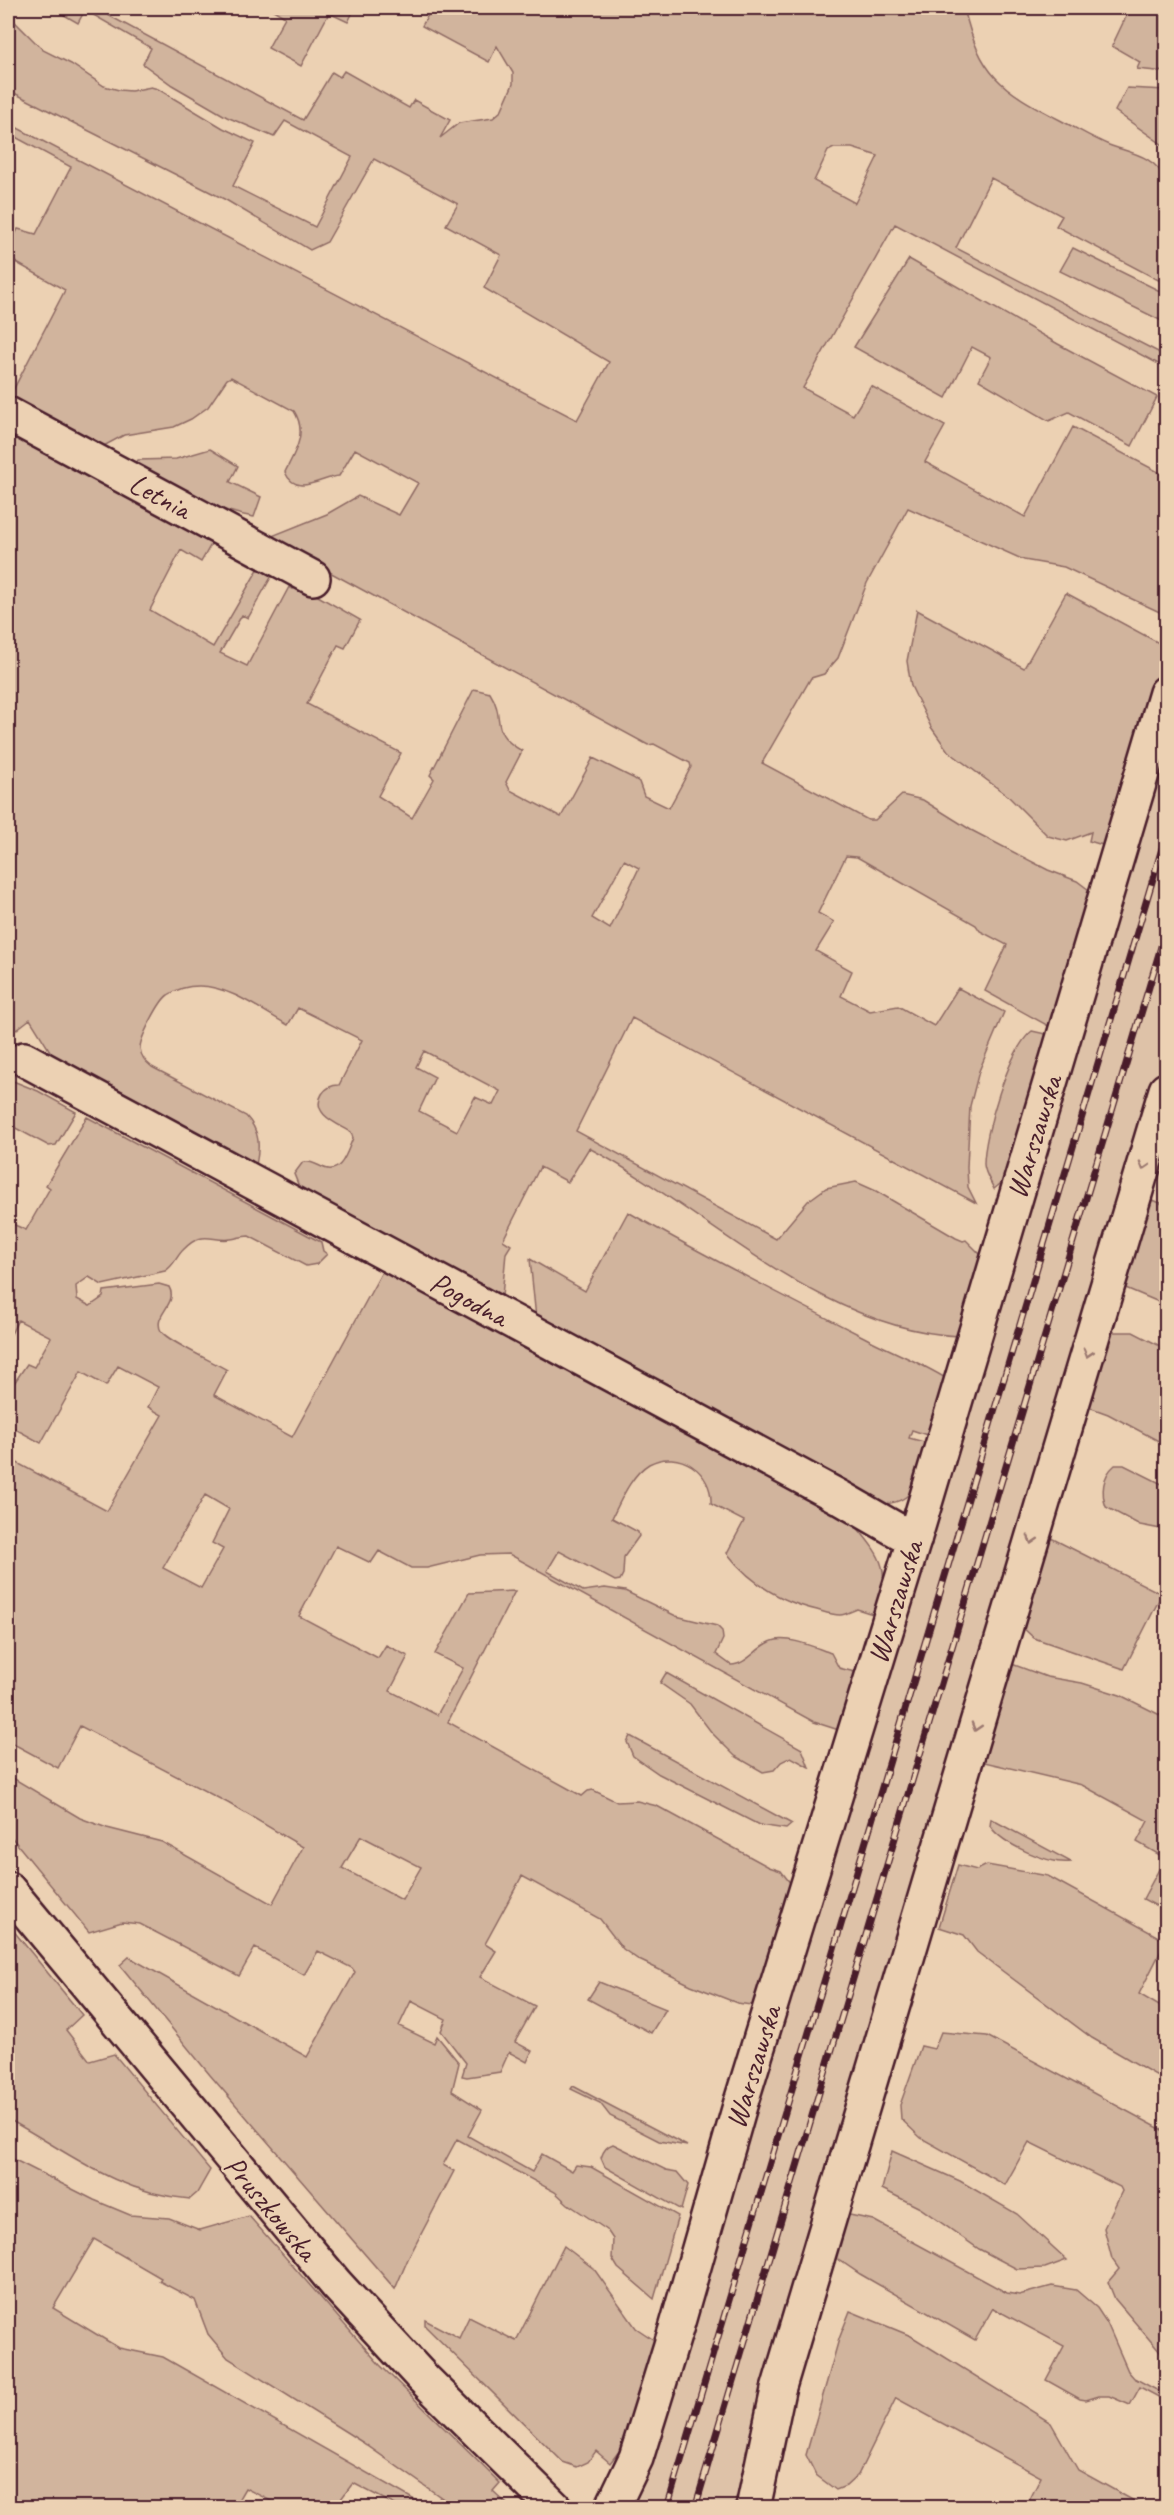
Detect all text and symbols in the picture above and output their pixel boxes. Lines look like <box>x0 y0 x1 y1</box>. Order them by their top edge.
street label: Letnia <box>123 464 199 529</box>
street label: Warszawska <box>997 1069 1071 1203</box>
one-way arrow <box>1139 1160 1151 1171</box>
street label: Pogodna <box>424 1263 517 1336</box>
one-way arrow <box>1083 1347 1095 1358</box>
street label: Warszawska <box>858 1534 932 1668</box>
one-way arrow <box>1027 1534 1039 1545</box>
one-way arrow <box>971 1721 983 1732</box>
street label: Warszawska <box>716 1999 790 2133</box>
street label: Pruszkowska <box>216 2148 328 2271</box>

